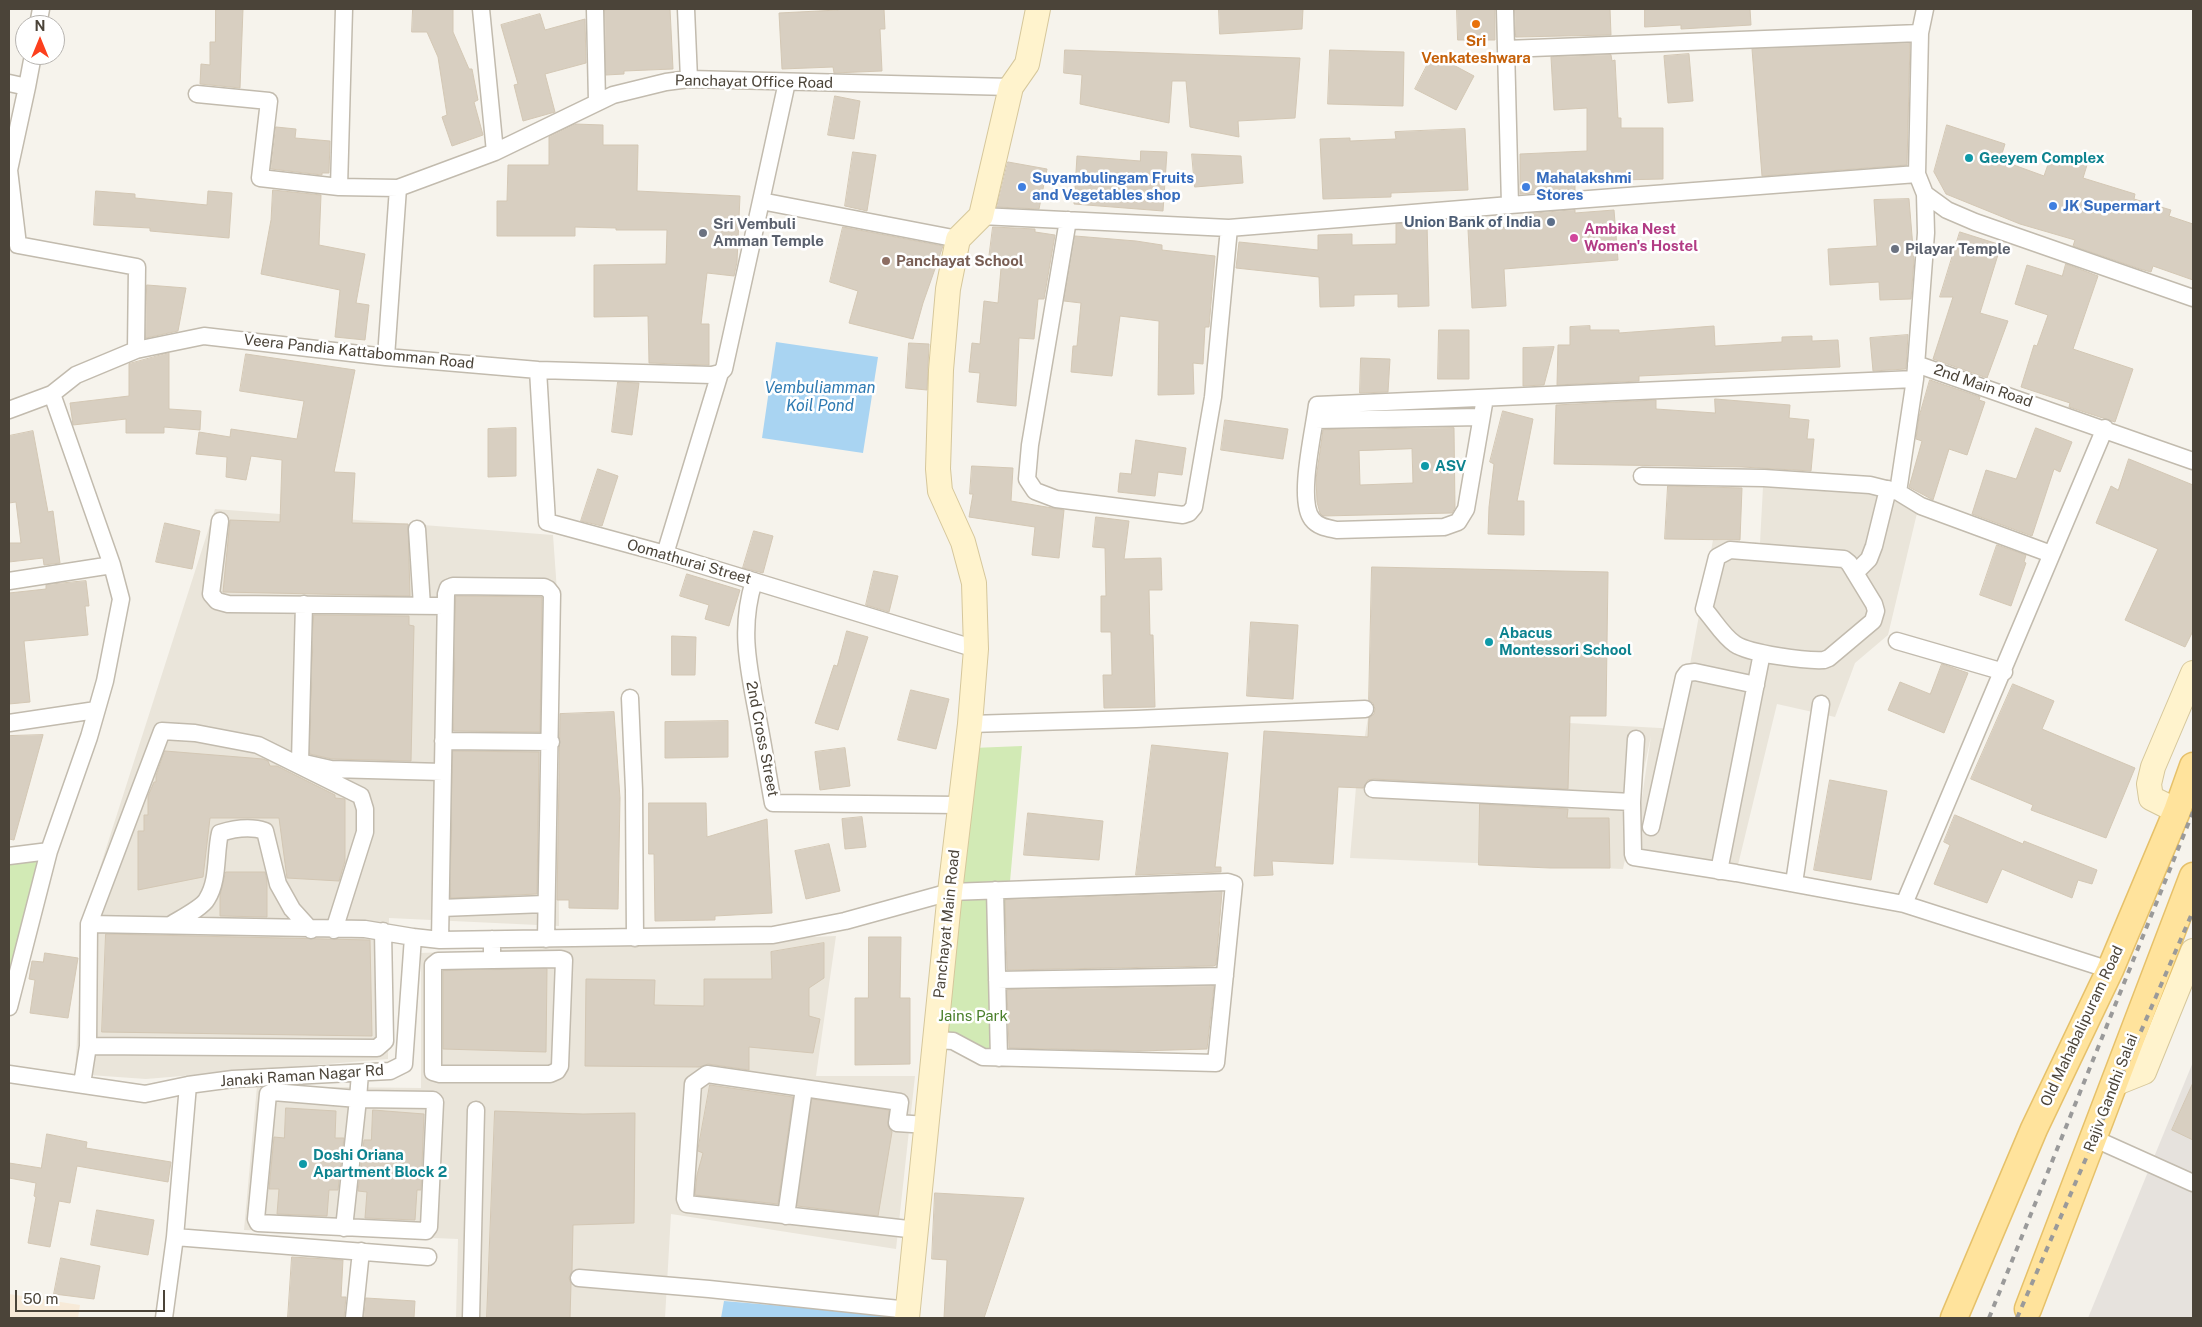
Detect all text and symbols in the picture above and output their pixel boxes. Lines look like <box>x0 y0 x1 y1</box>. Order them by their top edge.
north arrow <box>15 15 65 65</box>
text: N <box>35 18 45 34</box>
marker: Sri Venkateshwara <box>1470 18 1482 30</box>
place label: Sri Venkateshwara <box>1421 32 1531 67</box>
street label: Panchayat Office Road <box>675 72 833 92</box>
place label: Geeyem Complex <box>1979 149 2104 167</box>
marker: Geeyem Complex <box>1963 152 1975 164</box>
place label: Suyambulingam Fruits and Vegetables shop <box>1032 169 1194 204</box>
place label: Mahalakshmi Stores <box>1536 169 1632 204</box>
marker: Suyambulingam Fruits and Vegetables shop <box>1016 181 1028 193</box>
marker: Mahalakshmi Stores <box>1520 181 1532 193</box>
place label: JK Supermart <box>2063 197 2161 215</box>
marker: JK Supermart <box>2047 200 2059 212</box>
place label: Union Bank of India <box>1404 213 1541 231</box>
place label: Sri Vembuli Amman Temple <box>713 215 824 250</box>
marker: Union Bank of India <box>1545 216 1557 228</box>
place label: Ambika Nest Women's Hostel <box>1584 220 1698 255</box>
marker: Sri Vembuli Amman Temple <box>697 227 709 239</box>
marker: Ambika Nest Women's Hostel <box>1568 232 1580 244</box>
place label: Pilayar Temple <box>1905 240 2011 258</box>
marker: Pilayar Temple <box>1889 243 1901 255</box>
place label: Panchayat School <box>896 252 1024 270</box>
marker: Panchayat School <box>880 255 892 267</box>
street label: Veera Pandia Kattabomman Road <box>243 331 475 373</box>
street label: 2nd Main Road <box>1931 361 2035 411</box>
water label: Vembuliamman Koil Pond <box>765 378 875 416</box>
place label: ASV <box>1435 457 1466 475</box>
marker: ASV <box>1419 460 1431 472</box>
street label: Oomathurai Street <box>625 536 753 588</box>
place label: Abacus Montessori School <box>1499 624 1632 659</box>
marker: Abacus Montessori School <box>1483 636 1495 648</box>
street label: 2nd Cross Street <box>742 680 782 798</box>
street label: Panchayat Main Road <box>930 849 964 999</box>
street label: Old Mahabalipuram Road <box>2037 943 2127 1109</box>
park label: Jains Park <box>938 1007 1008 1025</box>
street label: Rajiv Gandhi Salai <box>2080 1031 2142 1155</box>
street label: Janaki Raman Nagar Rd <box>220 1061 384 1091</box>
place label: Doshi Oriana Apartment Block 2 <box>313 1146 447 1181</box>
marker: Doshi Oriana Apartment Block 2 <box>297 1158 309 1170</box>
scale bar <box>18 1280 168 1312</box>
text: 50 m <box>23 1290 58 1307</box>

